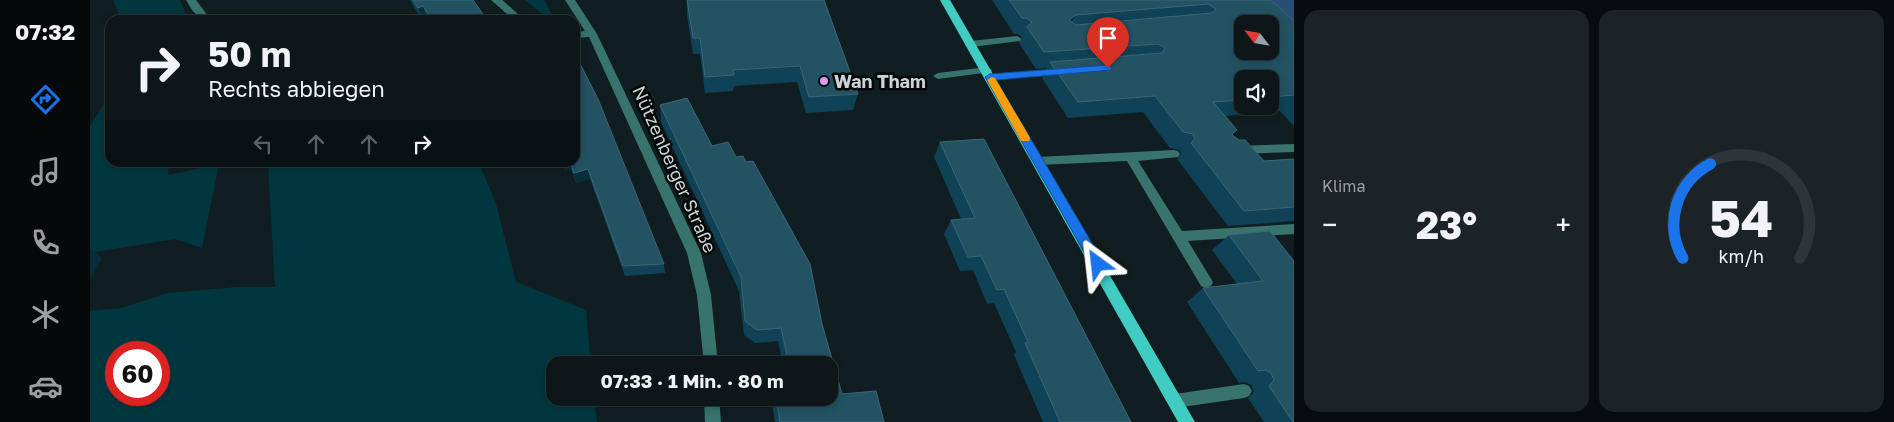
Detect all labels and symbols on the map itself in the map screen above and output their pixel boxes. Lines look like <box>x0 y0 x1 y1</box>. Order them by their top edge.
north arrow <box>1234 15 1279 60</box>
pin <box>1087 17 1129 68</box>
place label: Wan Tham <box>834 70 926 92</box>
marker: Wan Tham <box>818 75 830 87</box>
street label: Nützenberger Straße <box>628 82 722 256</box>
position arrow <box>1071 237 1123 289</box>
speed limit sign: 60 <box>105 341 170 406</box>

